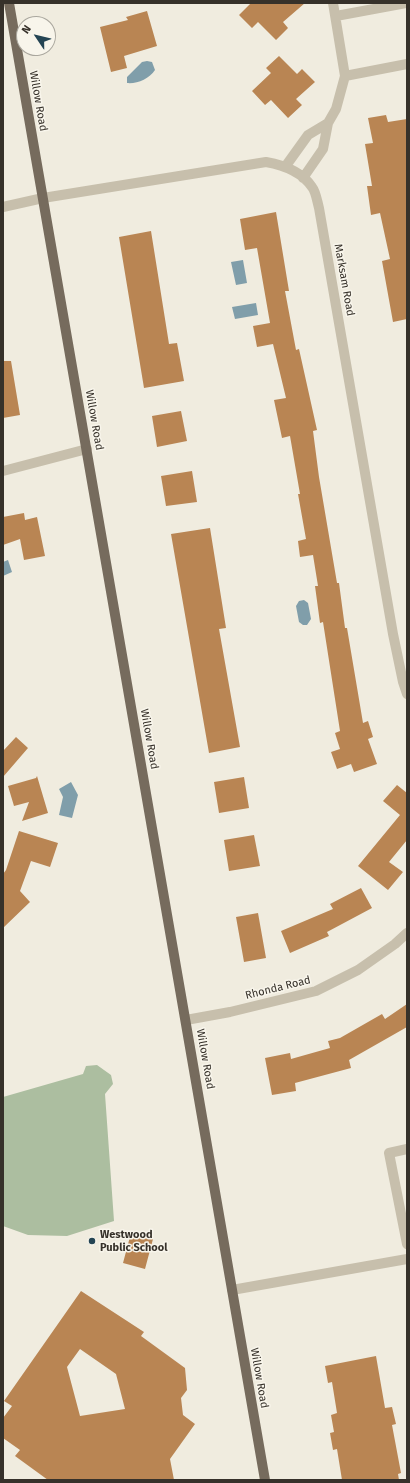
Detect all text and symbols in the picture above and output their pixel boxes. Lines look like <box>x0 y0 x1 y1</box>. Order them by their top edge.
north arrow <box>16 16 56 56</box>
text: N <box>19 23 34 36</box>
street label: Willow Road <box>26 70 50 132</box>
street label: Marksam Road <box>331 243 357 317</box>
street label: Willow Road <box>82 389 106 451</box>
street label: Willow Road <box>137 708 161 770</box>
street label: Rhonda Road <box>244 974 312 1002</box>
street label: Willow Road <box>193 1028 217 1090</box>
place label: Westwood Public School <box>100 1228 167 1254</box>
marker: Westwood Public School <box>87 1236 97 1246</box>
street label: Willow Road <box>247 1347 271 1409</box>

